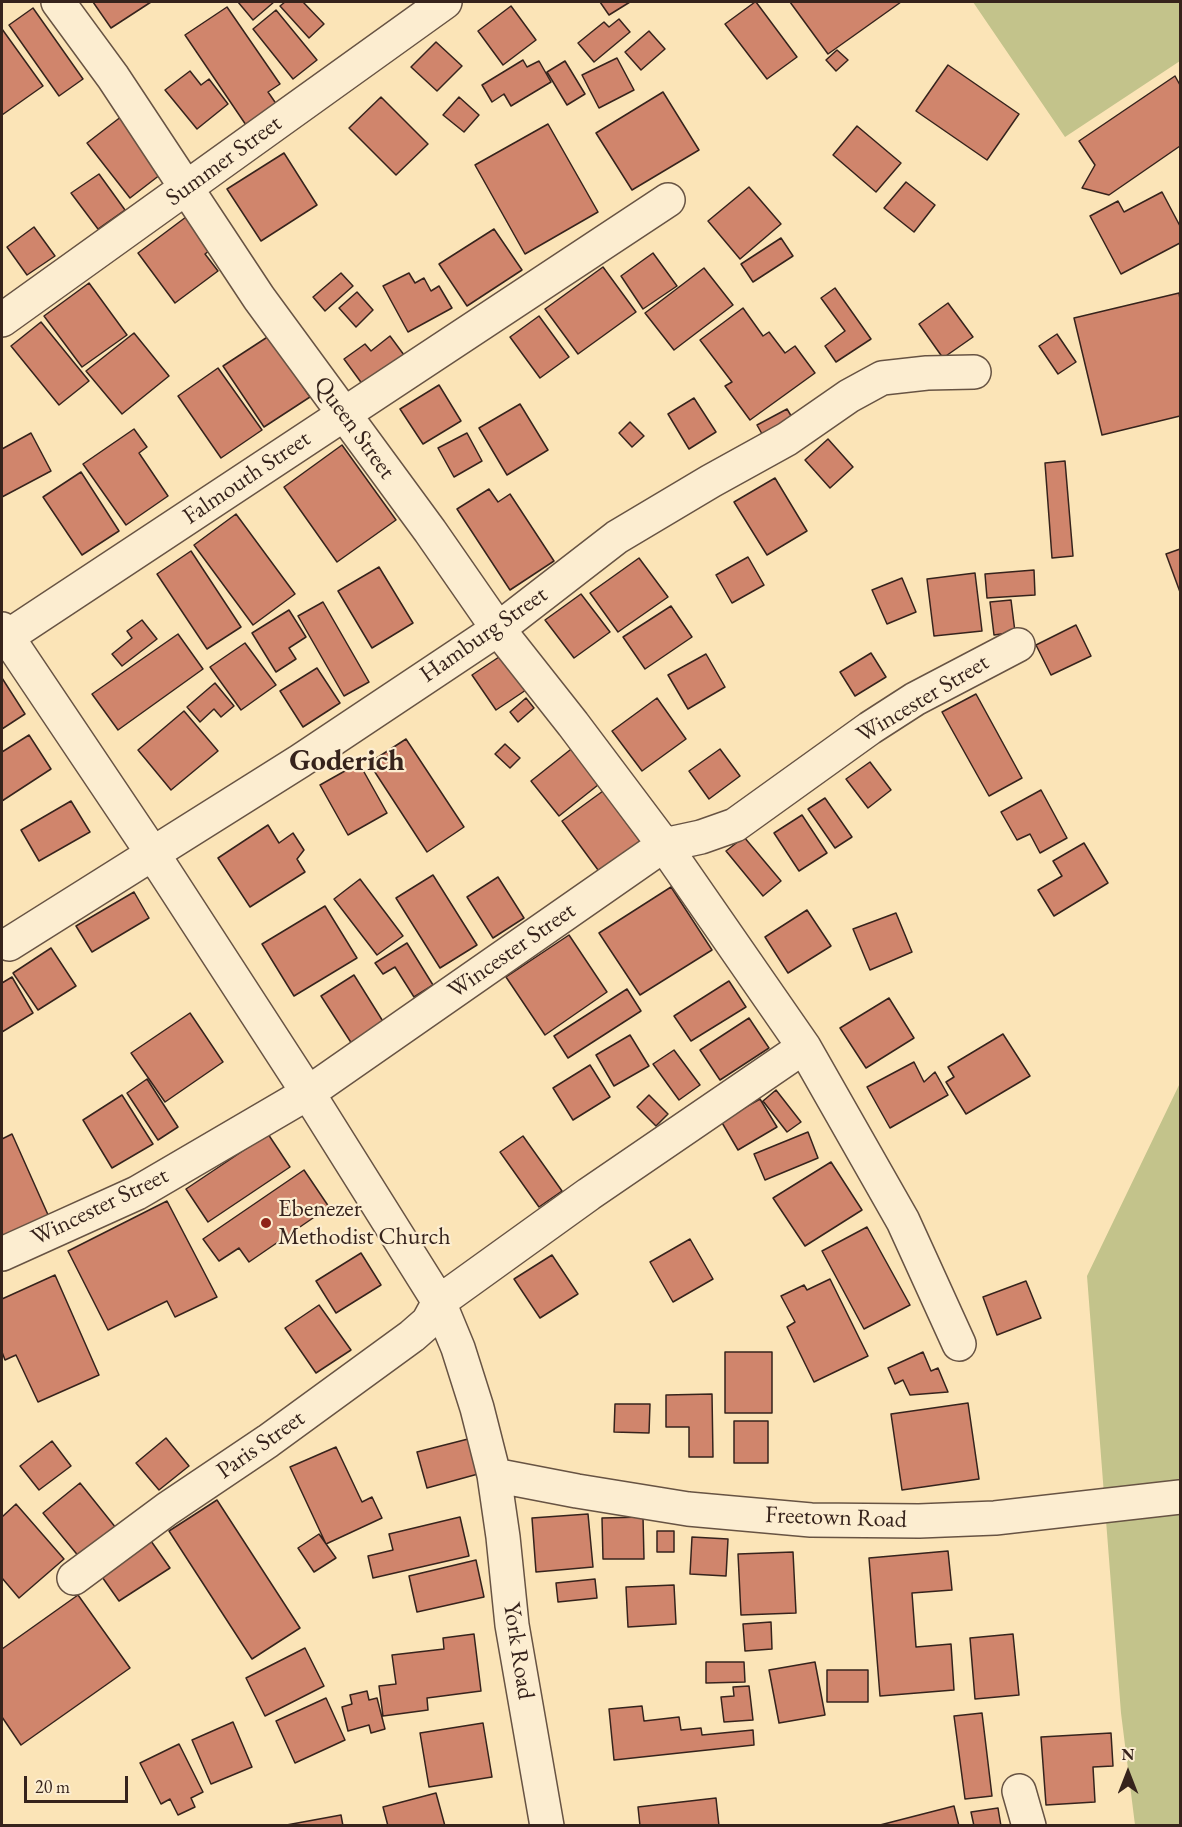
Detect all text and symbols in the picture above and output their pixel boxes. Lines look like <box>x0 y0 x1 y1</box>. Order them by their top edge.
street label: Summer Street <box>161 109 287 213</box>
street label: Queen Street <box>307 371 401 485</box>
street label: Falmouth Street <box>178 425 316 531</box>
street label: Hamburg Street <box>415 581 553 689</box>
street label: Wincester Street <box>852 648 994 750</box>
district label: Goderich <box>289 744 405 780</box>
street label: Wincester Street <box>443 897 581 1005</box>
street label: Wincester Street <box>27 1161 173 1253</box>
place label: Ebenezer Methodist Church <box>278 1195 451 1251</box>
marker: Ebenezer Methodist Church <box>259 1216 273 1230</box>
street label: Paris Street <box>211 1404 311 1486</box>
street label: Freetown Road <box>765 1501 907 1535</box>
street label: York Road <box>496 1601 540 1701</box>
north arrow <box>1098 1743 1158 1803</box>
text: N <box>1122 1744 1134 1765</box>
scale bar <box>27 1764 130 1802</box>
text: 20 m <box>35 1775 70 1798</box>

